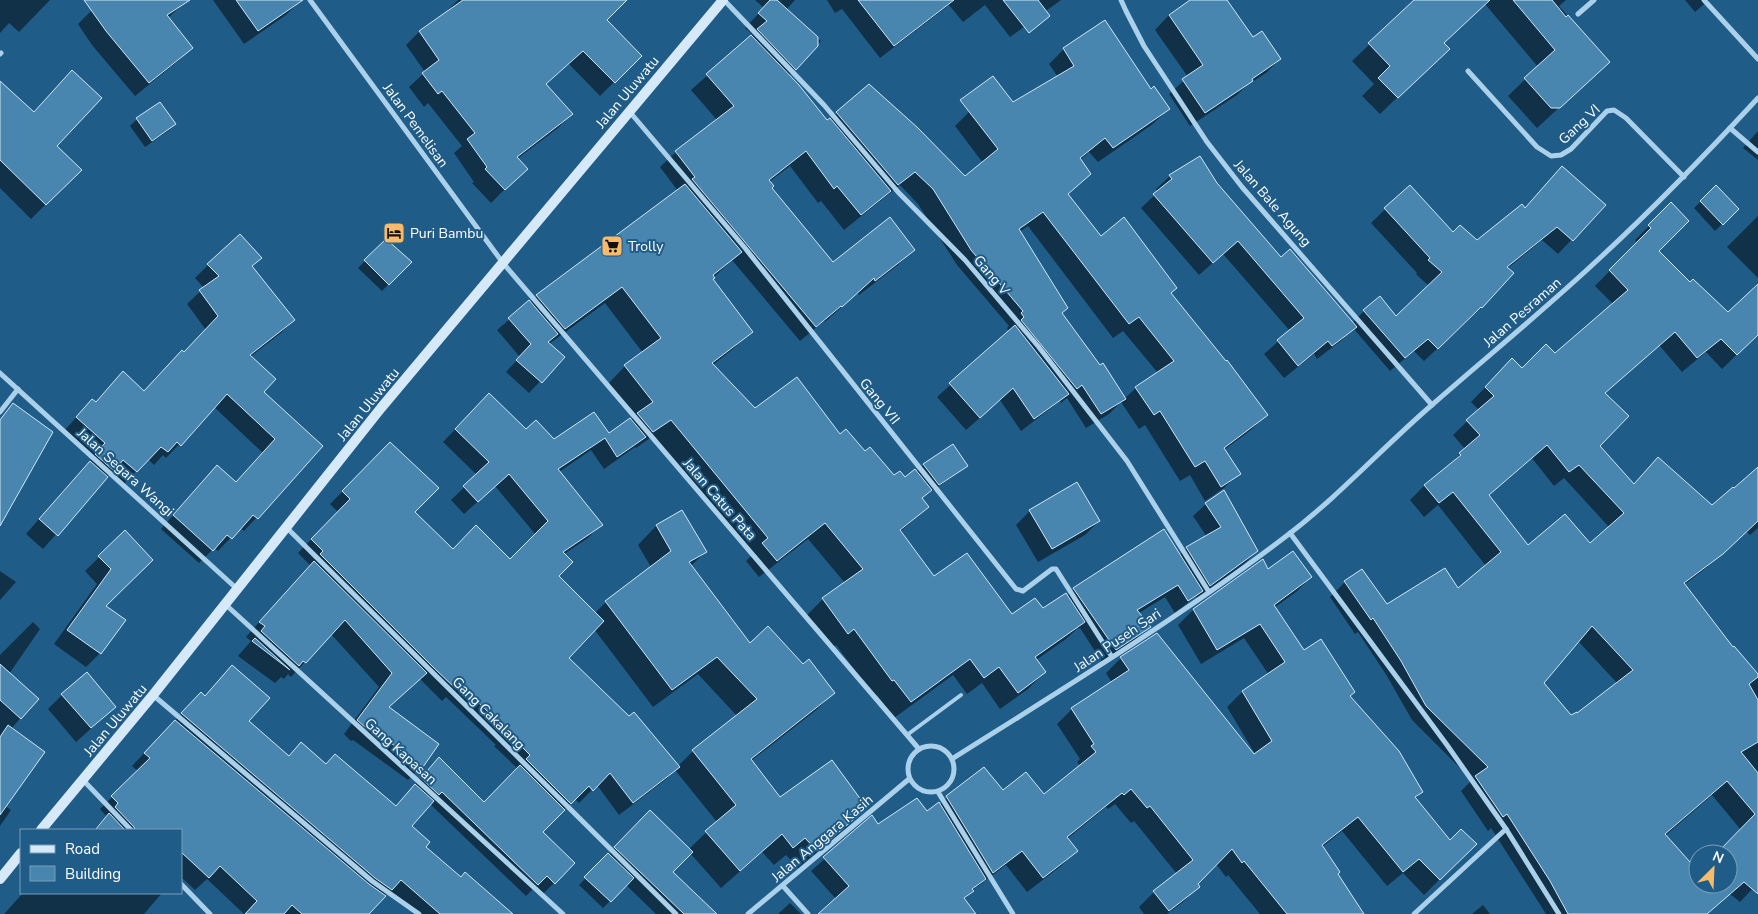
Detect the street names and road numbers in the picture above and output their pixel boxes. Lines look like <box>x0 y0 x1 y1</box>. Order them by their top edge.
street label: Jalan Uluwatu <box>591 52 663 133</box>
street label: Jalan Pemelisan <box>378 78 453 171</box>
street label: Gang VI <box>1554 100 1604 149</box>
street label: Jalan Bale Agung <box>1229 155 1316 251</box>
street label: Gang V <box>969 251 1014 300</box>
street label: Jalan Pesraman <box>1479 273 1565 352</box>
street label: Jalan Uluwatu <box>332 364 404 446</box>
street label: Gang VII <box>855 374 904 428</box>
street label: Jalan Segara Wangi <box>72 423 178 521</box>
street label: Jalan Catus Pata <box>678 453 761 544</box>
street label: Jalan Puseh Sari <box>1069 604 1165 677</box>
street label: Gang Cakalang <box>448 673 529 754</box>
street label: Jalan Uluwatu <box>79 680 151 761</box>
street label: Gang Kapasan <box>360 714 441 789</box>
street label: Jalan Anggara Kasih <box>767 790 877 887</box>

